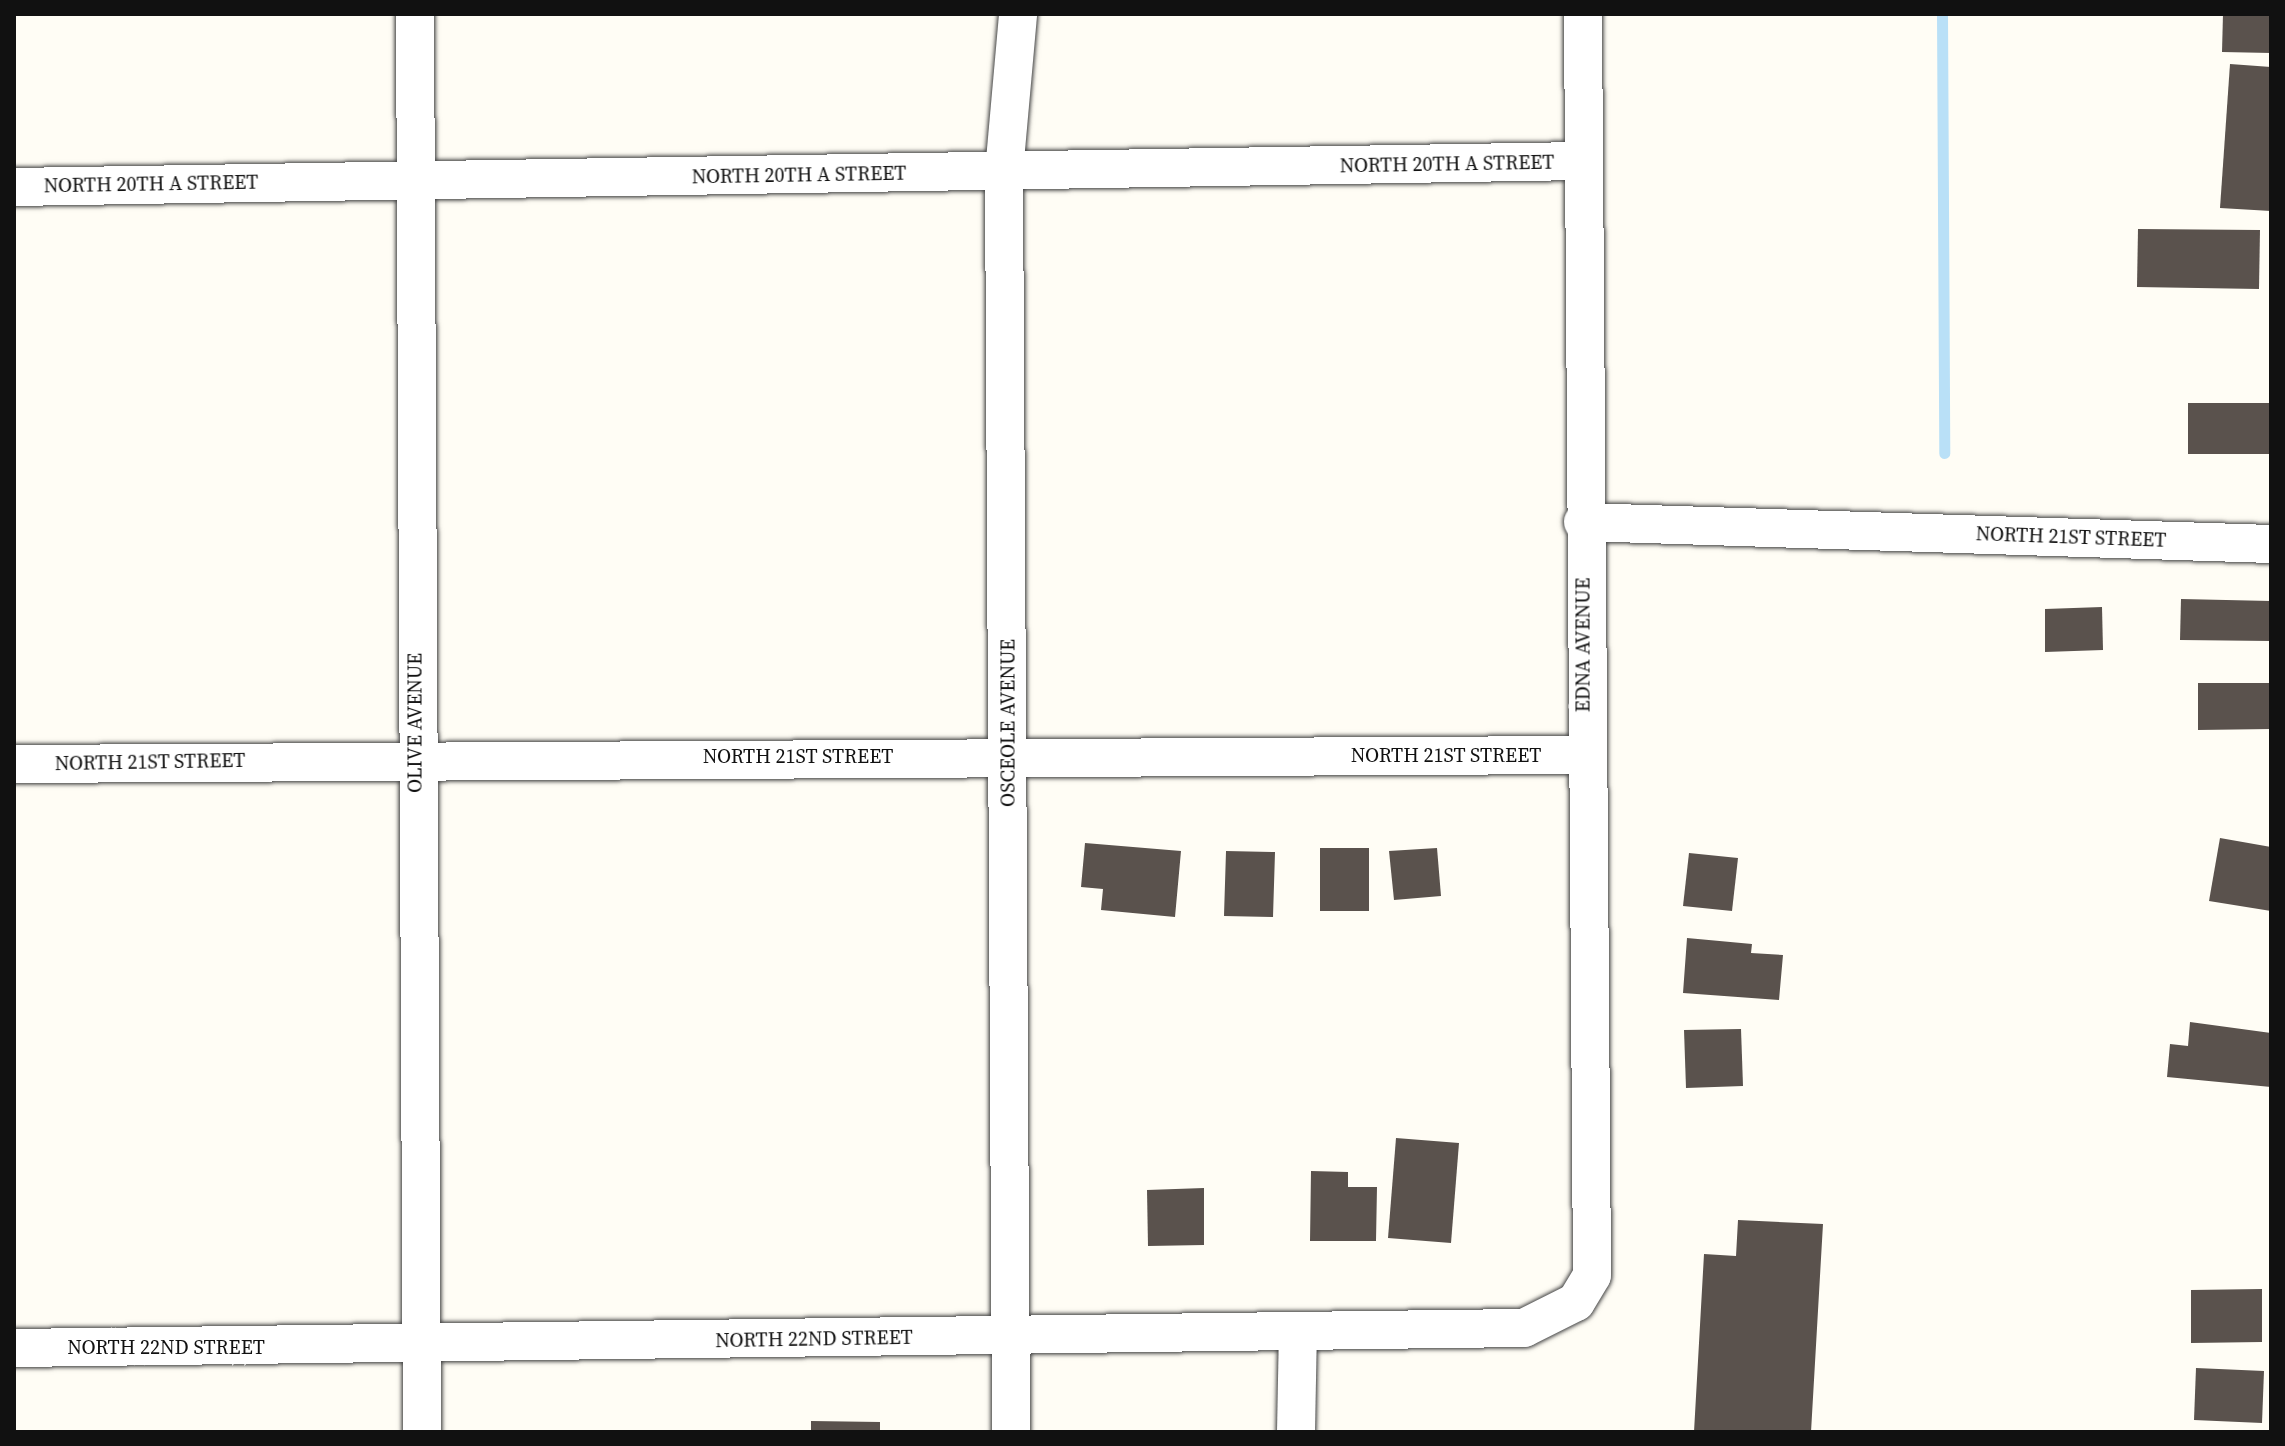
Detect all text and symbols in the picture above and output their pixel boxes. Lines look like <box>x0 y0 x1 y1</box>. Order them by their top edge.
street label: NORTH 20TH A STREET <box>1339 150 1555 178</box>
street label: NORTH 20TH A STREET <box>691 161 907 189</box>
street label: NORTH 20TH A STREET <box>43 170 259 198</box>
street label: NORTH 21ST STREET <box>1975 522 2167 552</box>
street label: EDNA AVENUE <box>1571 578 1595 712</box>
street label: OSCEOLE AVENUE <box>996 639 1020 807</box>
street label: OLIVE AVENUE <box>403 653 427 793</box>
street label: NORTH 21ST STREET <box>1351 743 1541 767</box>
street label: NORTH 21ST STREET <box>703 744 893 768</box>
street label: NORTH 21ST STREET <box>54 748 246 776</box>
street label: NORTH 22ND STREET <box>715 1325 913 1353</box>
street label: NORTH 22ND STREET <box>67 1335 265 1359</box>

